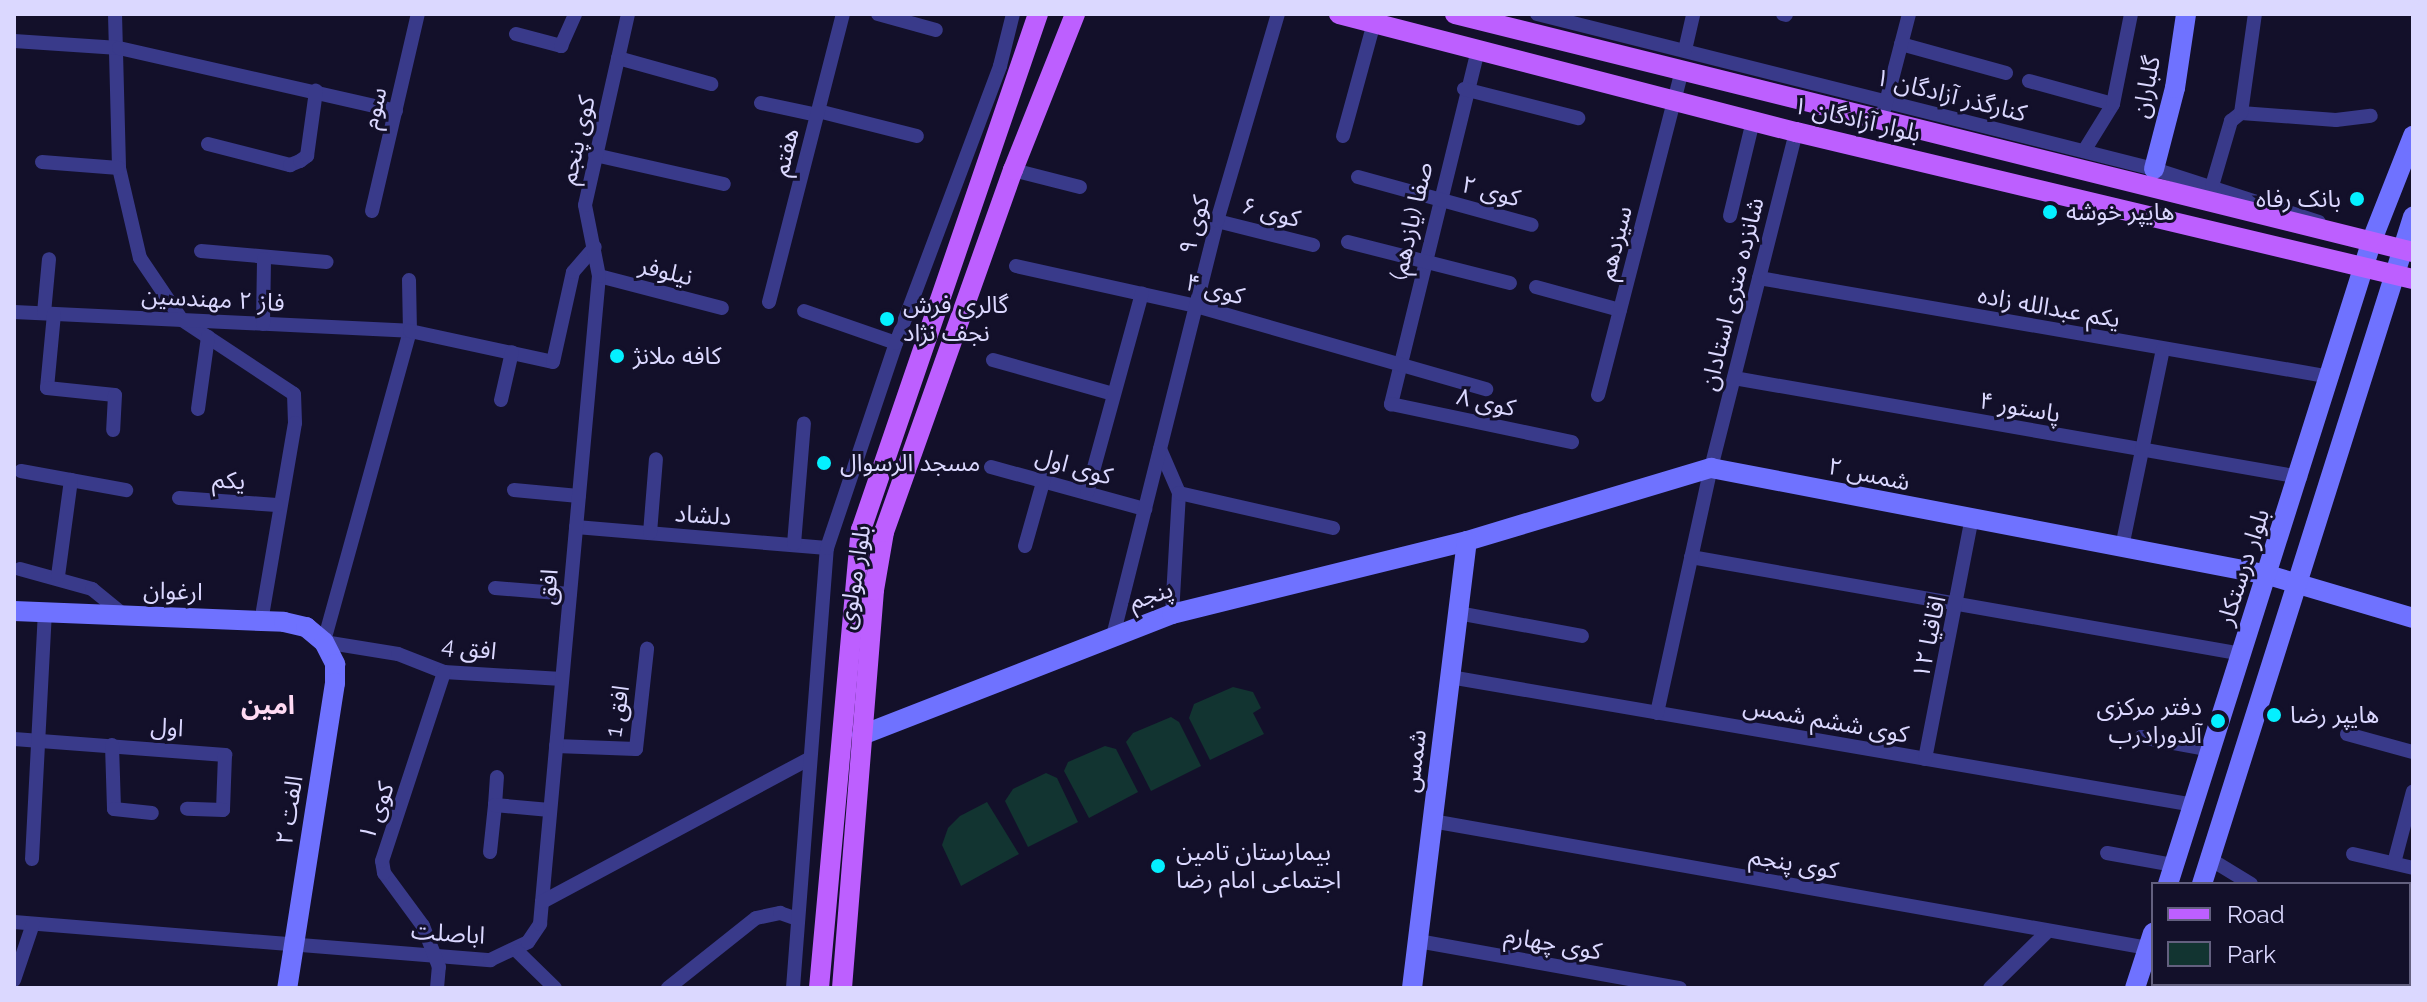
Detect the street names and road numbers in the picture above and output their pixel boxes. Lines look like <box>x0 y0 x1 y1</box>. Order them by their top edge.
street label: گلباران <box>2126 53 2166 121</box>
street label: کنارگذر آزادگان ۱ <box>1872 62 2030 128</box>
street label: سوم <box>355 84 393 132</box>
street label: بلوار آزادگان ۱ <box>1791 90 1923 148</box>
street label: کوی پنجم <box>553 93 601 187</box>
street label: هفتم <box>765 125 805 179</box>
street label: صفا (یازدهم) <box>1383 159 1439 283</box>
street label: کوی ۲ <box>1459 169 1523 213</box>
street label: کوی ۶ <box>1239 191 1303 233</box>
street label: کوی ۹ <box>1172 193 1216 257</box>
street label: شانزده متری استادان <box>1694 195 1770 393</box>
street label: سیزدهم <box>1592 203 1638 283</box>
street label: نیلوفر <box>636 250 696 292</box>
street label: کوی ۴ <box>1183 267 1247 311</box>
street label: یکم عبدالله زاده <box>1976 280 2122 334</box>
street label: فاز ۲ مهندسین <box>141 281 285 317</box>
street label: کوی ۸ <box>1454 382 1518 422</box>
street label: پاستور ۴ <box>1977 386 2063 428</box>
street label: کوی اول <box>1032 441 1116 491</box>
street label: شمس ۲ <box>1825 451 1913 497</box>
street label: یکم <box>212 464 246 496</box>
street label: دلشاد <box>674 499 732 531</box>
street label: بلوار درستکار <box>2211 505 2275 629</box>
street label: بلوار مولوی <box>832 523 876 631</box>
street label: افق <box>532 568 564 606</box>
street label: پنجم <box>1126 574 1176 616</box>
street label: ارغوان <box>143 576 203 606</box>
street label: اقاقیا ۱۲ <box>1906 593 1952 681</box>
street label: افق 4 <box>440 630 498 666</box>
street label: افق 1 <box>599 683 635 739</box>
street label: کوی ششم شمس <box>1741 691 1911 749</box>
street label: اول <box>149 711 185 743</box>
street label: شمس <box>1396 728 1432 794</box>
street label: الفت ۲ <box>269 773 309 847</box>
street label: کوی ۱ <box>352 778 400 844</box>
street label: کوی پنجم <box>1747 841 1841 885</box>
street label: اباصلت <box>410 916 486 950</box>
street label: کوی چهارم <box>1502 920 1604 966</box>

